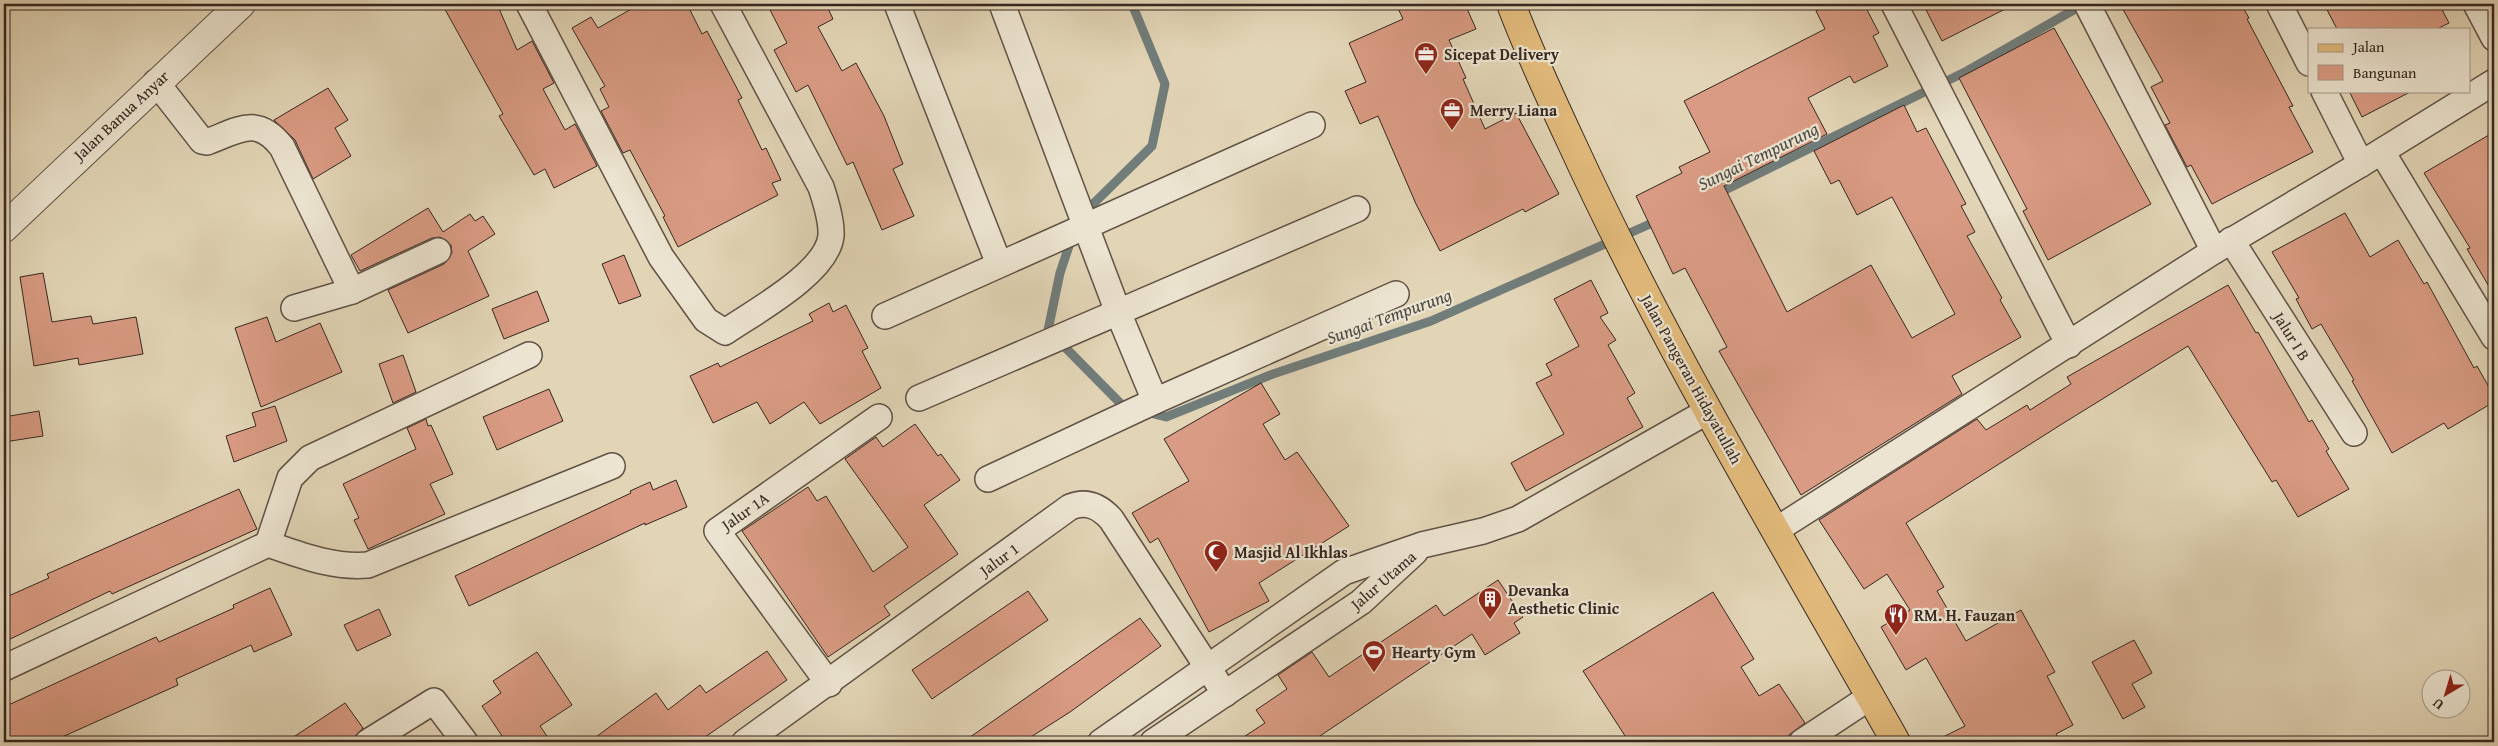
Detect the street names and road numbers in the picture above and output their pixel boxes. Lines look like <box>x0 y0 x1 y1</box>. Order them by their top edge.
street label: Jalan Banua Anyar <box>66 64 174 167</box>
street label: Jalan Pangeran Hidayatullah <box>1634 288 1749 468</box>
street label: Jalur I B <box>2267 305 2316 365</box>
street label: Jalur 1A <box>715 486 774 537</box>
street label: Jalur 1 <box>973 536 1024 583</box>
street label: Jalur Utama <box>1343 544 1421 617</box>

